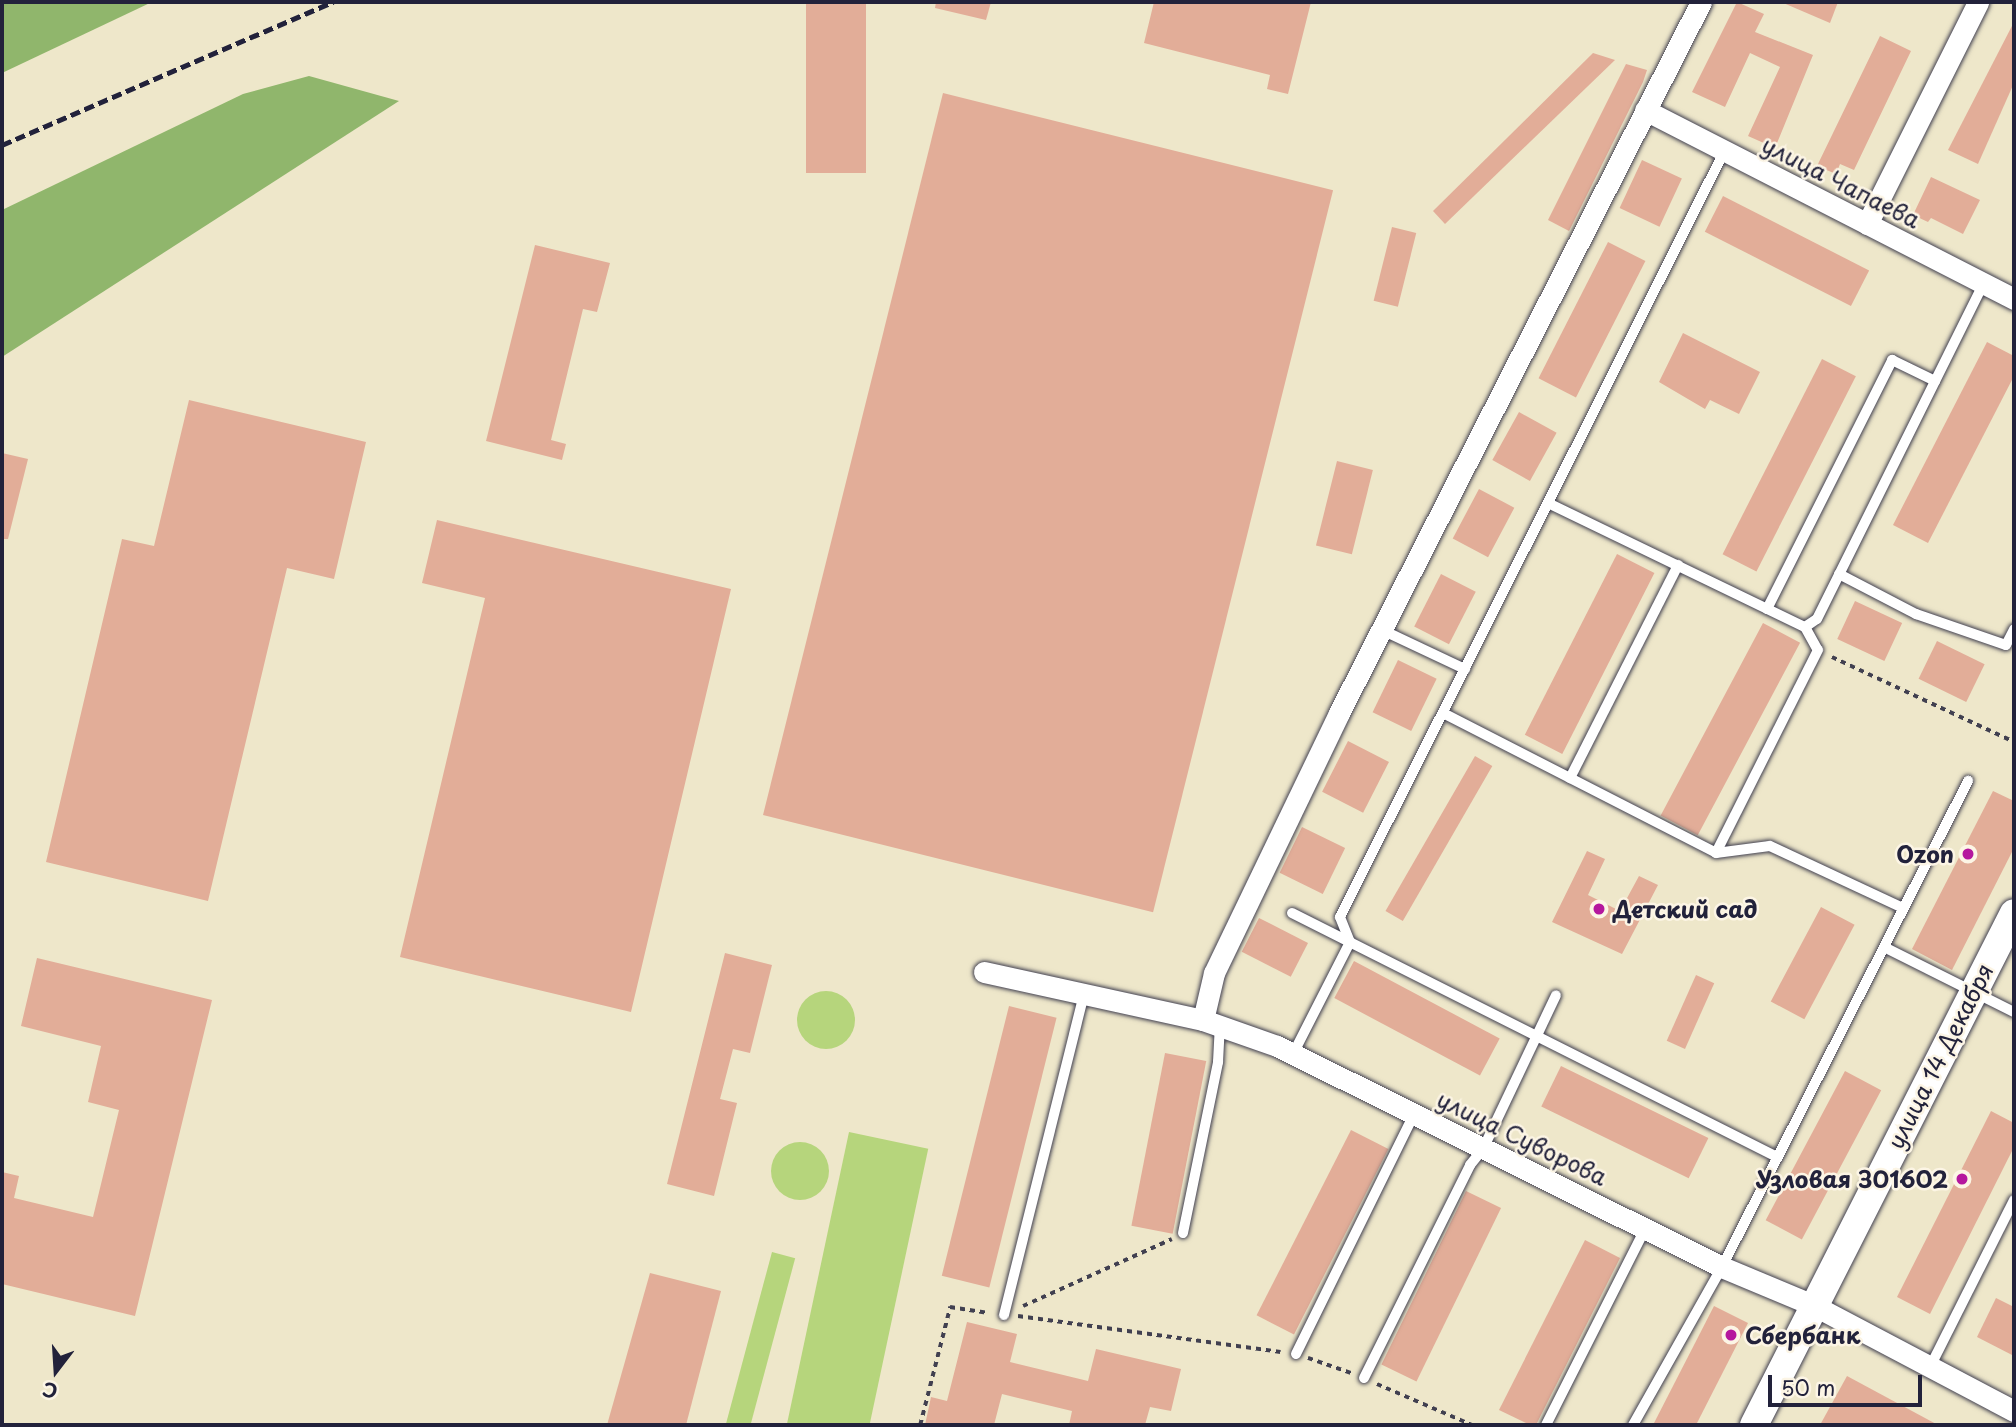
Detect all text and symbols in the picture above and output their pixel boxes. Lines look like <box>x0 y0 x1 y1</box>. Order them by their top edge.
street label: улица Чапаева <box>1757 130 1925 234</box>
place label: Ozon <box>1896 840 1954 868</box>
marker: Ozon <box>1960 846 1976 862</box>
place label: Детский сад <box>1613 895 1759 923</box>
marker: Детский сад <box>1591 901 1607 917</box>
street label: улица 14 Декабря <box>1881 958 1999 1154</box>
street label: улица Суворова <box>1432 1085 1612 1191</box>
place label: Узловая 301602 <box>1755 1165 1948 1193</box>
marker: Узловая 301602 <box>1954 1171 1970 1187</box>
place label: Сбербанк <box>1745 1321 1860 1349</box>
marker: Сбербанк <box>1723 1327 1739 1343</box>
north arrow <box>21 1336 91 1406</box>
scale bar <box>1771 1360 1925 1404</box>
text: 50 m <box>1781 1371 1835 1403</box>
text: С <box>39 1376 61 1407</box>

